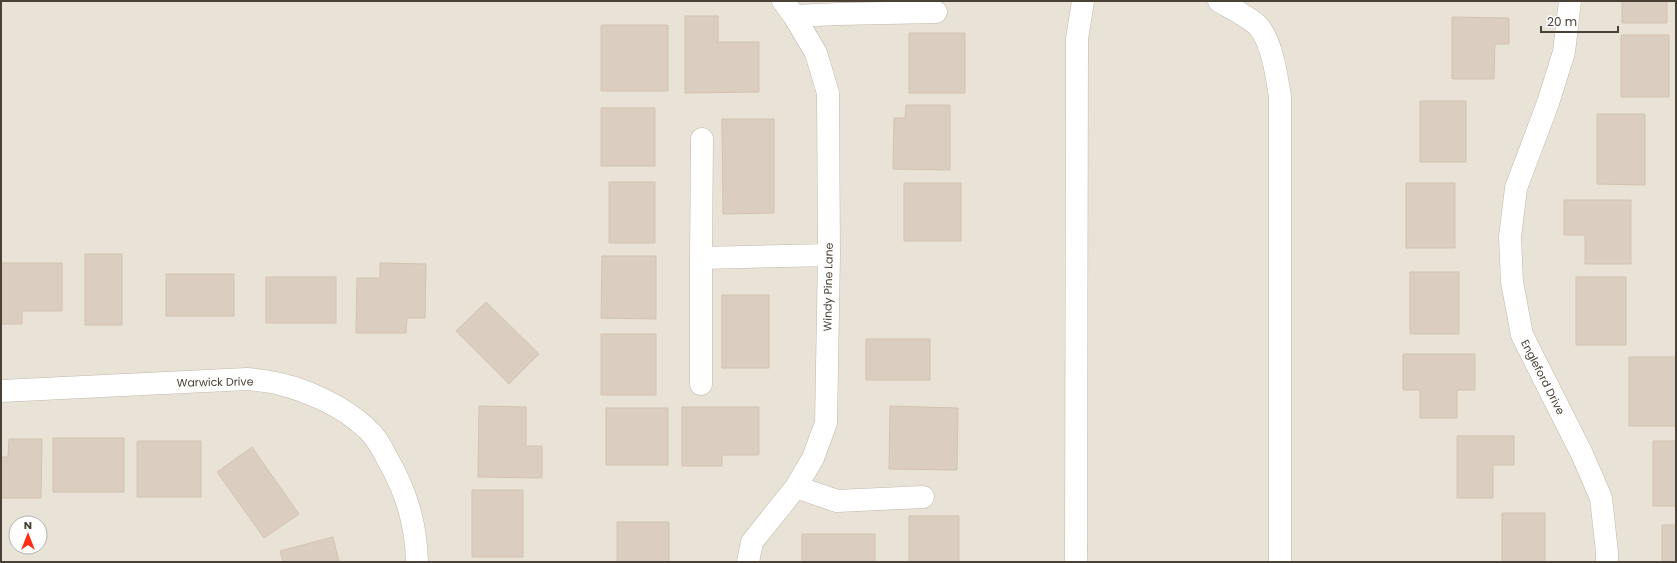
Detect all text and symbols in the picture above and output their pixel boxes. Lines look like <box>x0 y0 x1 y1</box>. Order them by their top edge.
scale bar <box>1541 8 1618 34</box>
text: 20 m <box>1547 13 1577 30</box>
street label: Windy Pine Lane <box>819 242 837 332</box>
street label: Engleford Drive <box>1517 337 1569 417</box>
street label: Warwick Drive <box>176 373 254 391</box>
north arrow <box>8 515 48 555</box>
text: N <box>24 517 32 533</box>

